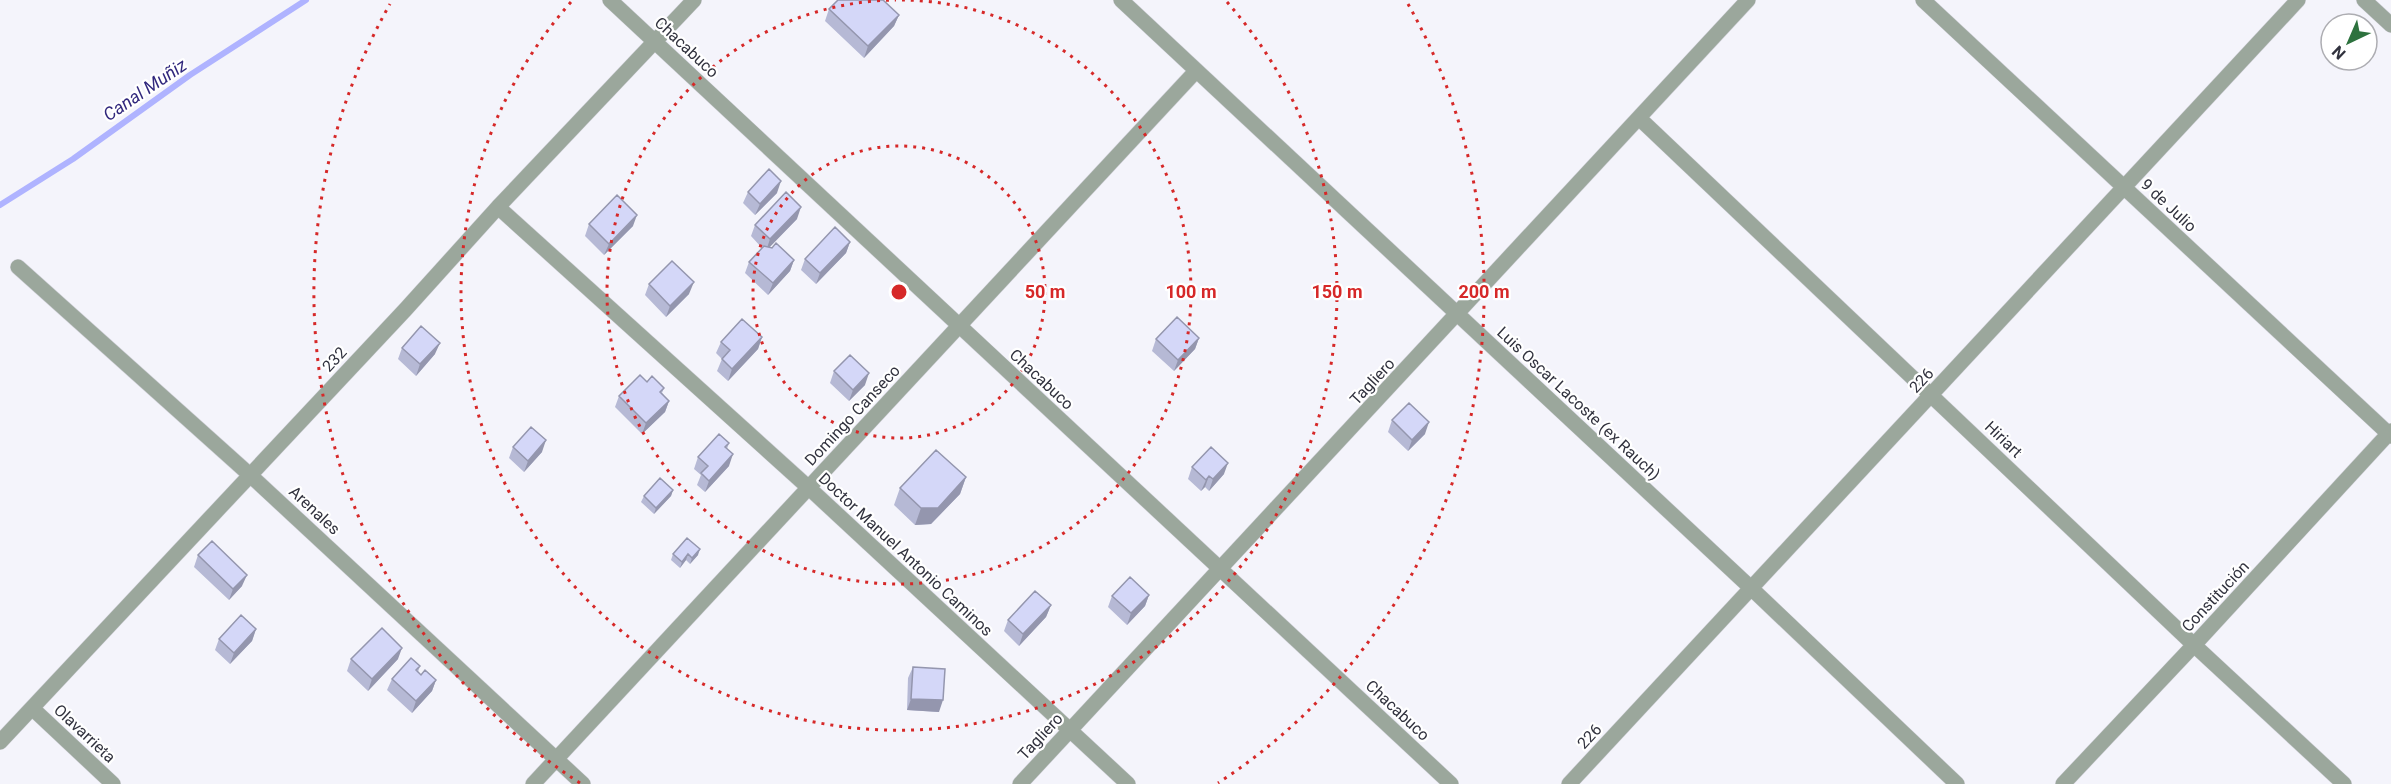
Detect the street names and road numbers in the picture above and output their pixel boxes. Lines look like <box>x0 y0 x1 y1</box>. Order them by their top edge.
street label: Chacabuco <box>651 13 723 82</box>
street label: 9 de Julio <box>2137 175 2200 236</box>
street label: Luis Oscar Lacoste (ex Rauch) <box>1493 323 1664 484</box>
street label: 232 <box>318 343 351 376</box>
street label: Chacabuco <box>1006 345 1078 414</box>
street label: Tagliero <box>1346 354 1399 409</box>
street label: Domingo Canseco <box>801 361 904 470</box>
street label: 226 <box>1905 364 1938 397</box>
street label: Hiriart <box>1981 417 2026 462</box>
street label: Doctor Manuel Antonio Caminos <box>815 469 997 640</box>
street label: Arenales <box>285 482 344 539</box>
street label: Constitución <box>2178 557 2253 636</box>
street label: Chacabuco <box>1362 676 1434 745</box>
street label: Olavarrieta <box>50 700 119 767</box>
street label: Tagliero <box>1014 709 1067 764</box>
street label: 226 <box>1573 720 1606 753</box>

